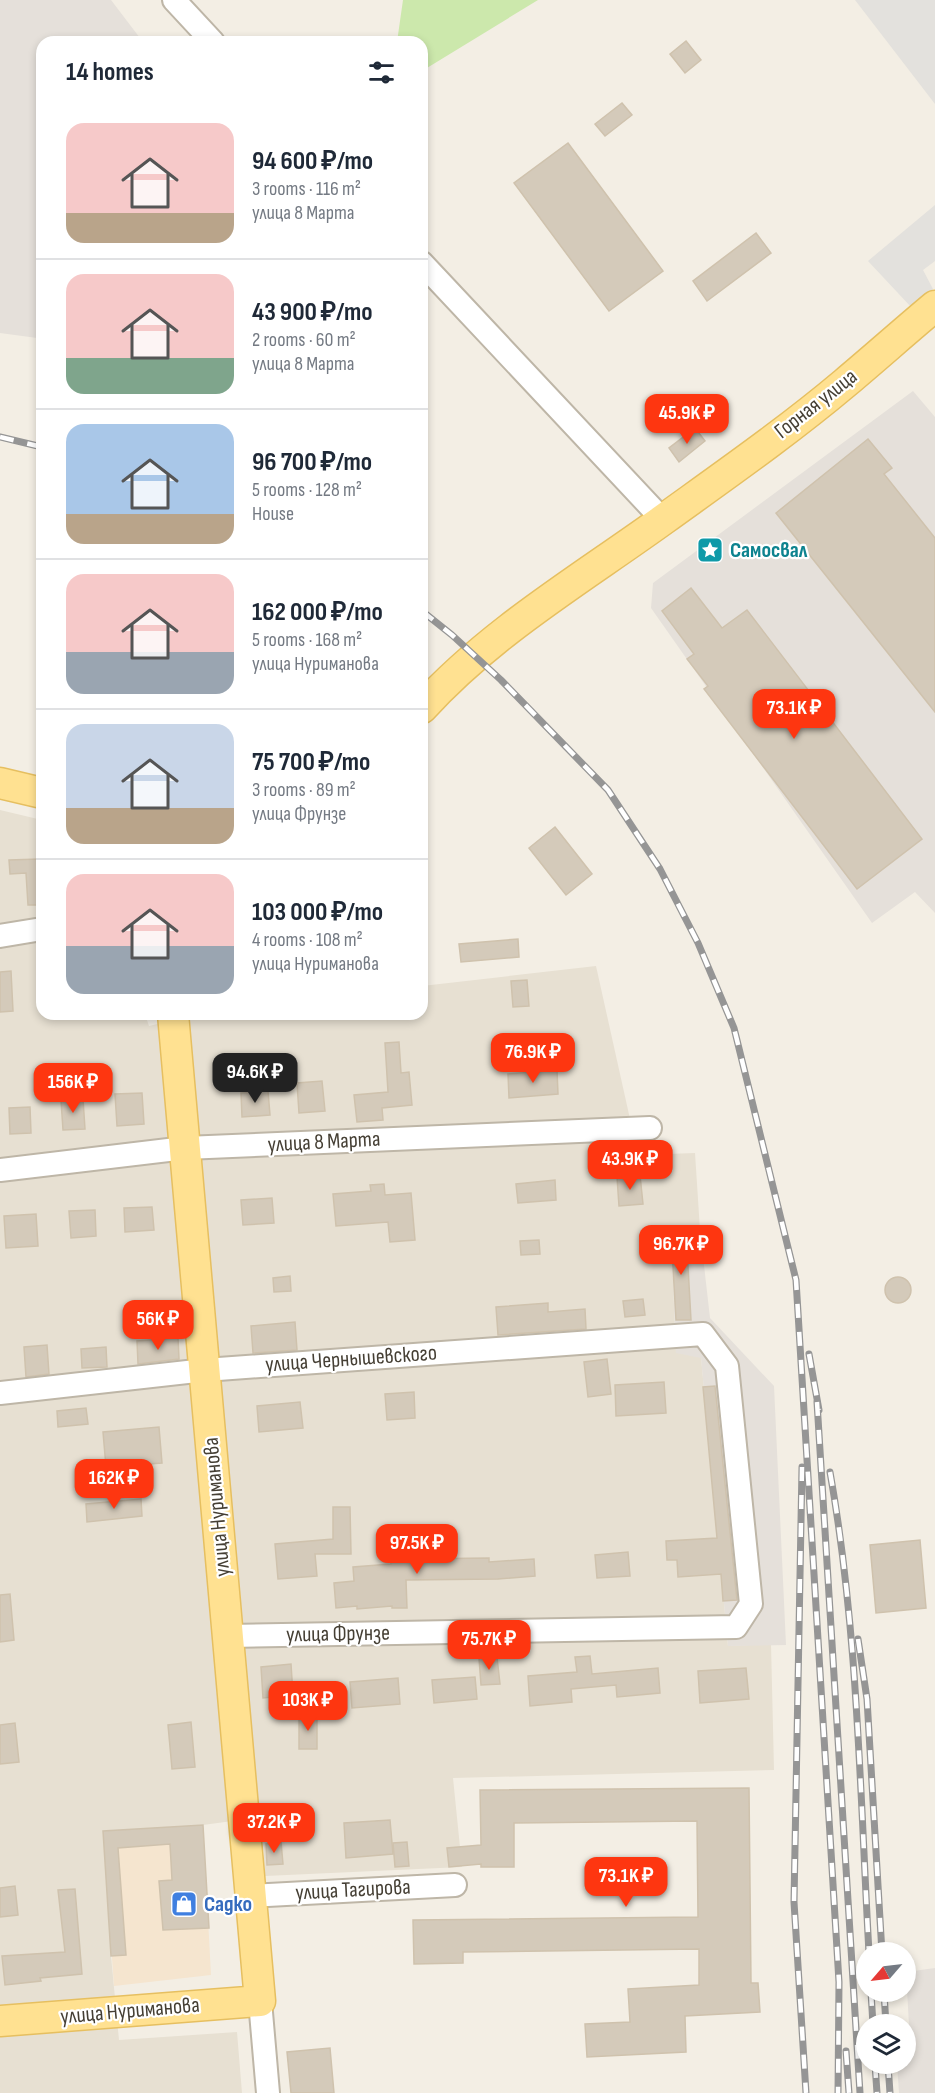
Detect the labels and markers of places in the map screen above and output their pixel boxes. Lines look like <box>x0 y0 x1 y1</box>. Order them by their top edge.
pin: 45.9K ₽ <box>632 394 742 445</box>
place icon: Самосвал <box>695 535 725 565</box>
place label: Самосвал <box>730 537 808 564</box>
pin: 73.1K ₽ <box>739 689 849 740</box>
pin: 76.9K ₽ <box>478 1033 588 1084</box>
pin: 94.6K ₽ <box>200 1053 310 1104</box>
pin: 156K ₽ <box>24 1063 122 1114</box>
pin: 43.9K ₽ <box>575 1140 685 1191</box>
pin: 96.7K ₽ <box>626 1225 736 1276</box>
pin: 56K ₽ <box>116 1300 200 1351</box>
pin: 162K ₽ <box>65 1459 163 1510</box>
pin: 97.5K ₽ <box>362 1524 472 1575</box>
pin: 75.7K ₽ <box>434 1620 544 1671</box>
pin: 103K ₽ <box>259 1681 357 1732</box>
pin: 37.2K ₽ <box>219 1803 329 1854</box>
pin: 73.1K ₽ <box>571 1857 681 1908</box>
shop icon: Садко <box>169 1889 199 1919</box>
place label: Садко <box>204 1891 252 1918</box>

